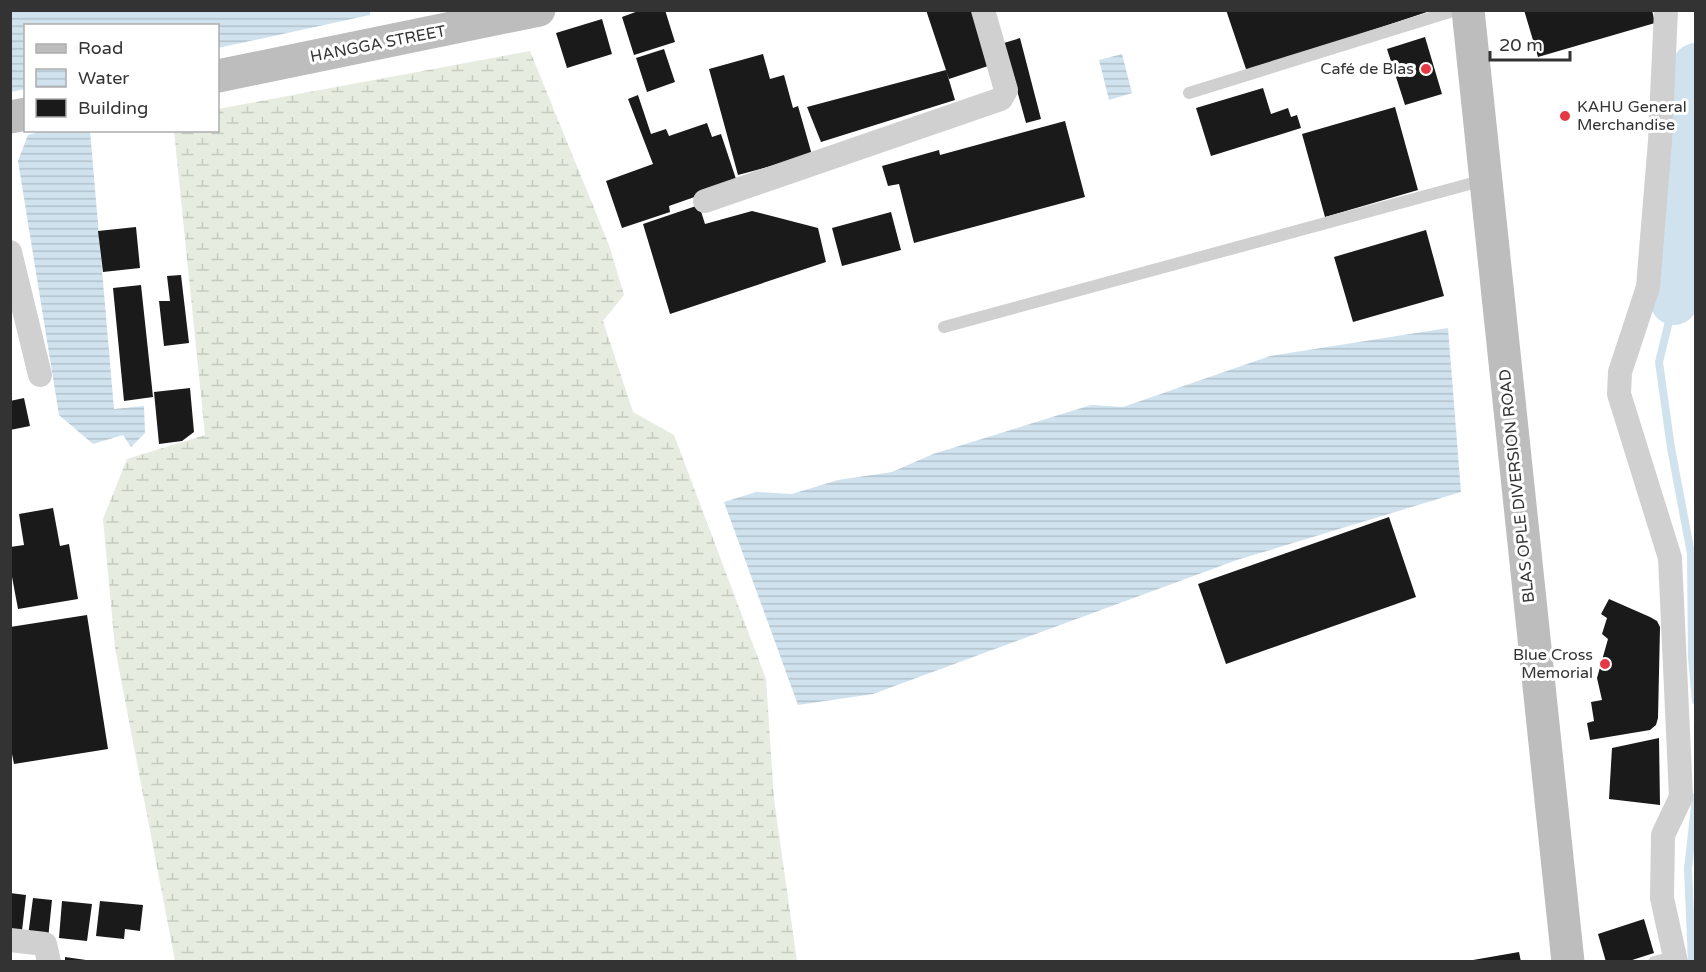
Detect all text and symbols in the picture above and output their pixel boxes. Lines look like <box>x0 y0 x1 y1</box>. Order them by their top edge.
street label: HANGGA STREET <box>308 21 448 67</box>
legend <box>24 24 219 132</box>
scale bar <box>1490 24 1570 62</box>
text: 20 m <box>1499 34 1543 56</box>
text: Road <box>78 37 123 59</box>
place label: Café de Blas <box>1320 59 1414 79</box>
marker: Café de Blas <box>1419 62 1433 76</box>
text: Water <box>78 67 129 89</box>
text: Building <box>78 97 148 119</box>
place label: KAHU General Merchandise <box>1577 97 1687 135</box>
marker: KAHU General Merchandise <box>1558 109 1572 123</box>
street label: BLAS OPLE DIVERSION ROAD <box>1495 368 1539 604</box>
place label: Blue Cross Memorial <box>1513 645 1593 683</box>
marker: Blue Cross Memorial <box>1598 657 1612 671</box>

